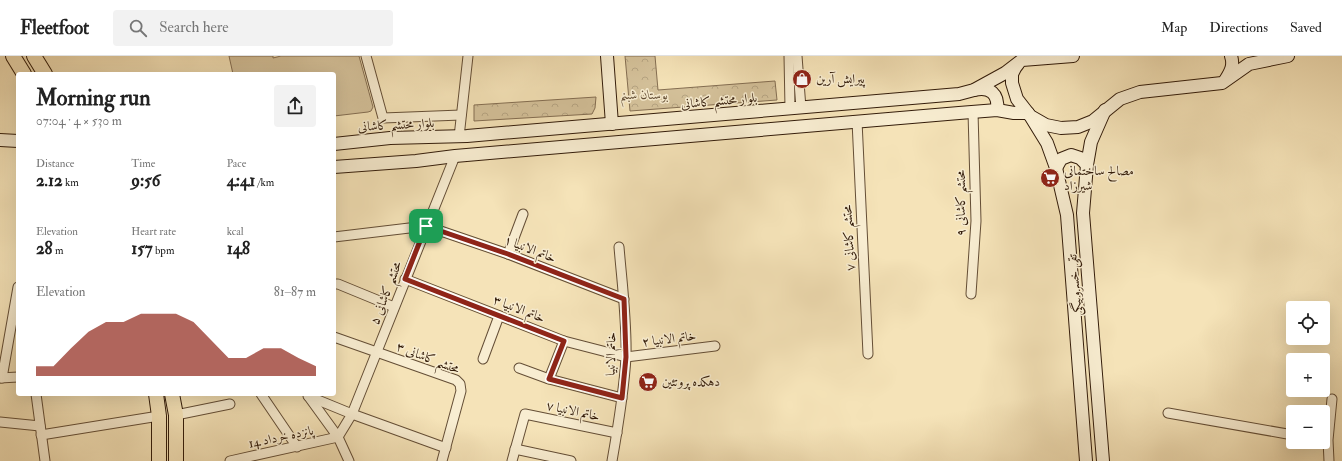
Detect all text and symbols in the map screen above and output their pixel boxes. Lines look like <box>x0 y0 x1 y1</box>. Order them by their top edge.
search box <box>113 10 393 46</box>
text: Fleetfoot <box>20 16 89 40</box>
icon: search <box>127 17 149 39</box>
text: Search here <box>159 18 229 37</box>
text: Map <box>1161 19 1187 36</box>
text: Directions <box>1209 19 1268 36</box>
text: Saved <box>1290 19 1322 36</box>
shop icon: پیرایش آرین <box>791 68 813 90</box>
place label: پیرایش آرین <box>816 71 865 88</box>
text: Morning run <box>36 84 151 112</box>
button: share <box>274 85 316 127</box>
park label: بوستان شبنم <box>620 87 669 108</box>
street label: بلوار محتشم کاشانی <box>680 90 758 117</box>
text: 07:04 · 4 × 530 m <box>36 113 122 129</box>
street label: بلوار محتشم کاشانی <box>357 115 435 140</box>
text: Distance <box>36 157 74 170</box>
text: Time <box>131 157 155 170</box>
text: Pace <box>227 157 246 170</box>
place label: مصالح ساختمانی شیرزاد <box>1064 163 1134 194</box>
supermarket icon: مصالح ساختمانی شیرزاد <box>1039 167 1061 189</box>
text: 2.12 <box>36 170 63 191</box>
text: 9:56 <box>131 170 160 191</box>
text: 4:41 <box>227 170 255 191</box>
street label: محتشم کاشانی ۹ <box>953 170 974 236</box>
text: km <box>63 176 79 189</box>
text: /km <box>255 176 274 189</box>
street label: محتشم کاشانی ۷ <box>839 204 864 272</box>
pin <box>409 209 443 243</box>
icon: arrive <box>415 215 437 237</box>
text: Elevation <box>36 225 78 238</box>
text: Heart rate <box>131 225 176 238</box>
text: kcal <box>227 225 244 238</box>
street label: خاتم الانبیا ۱ <box>501 232 558 269</box>
text: 28 <box>36 238 53 259</box>
text: 157 <box>131 238 153 259</box>
text: 148 <box>227 238 250 259</box>
text: m <box>53 244 63 257</box>
text: bpm <box>153 244 174 257</box>
street label: تقی خسروبیگی <box>1064 253 1088 316</box>
street label: محتشم کاشانی ۵ <box>367 259 410 329</box>
text: Elevation <box>36 284 86 300</box>
text: 81–87 m <box>274 284 316 300</box>
street label: خاتم الانبیا ۳ <box>490 292 547 329</box>
map controls <box>1286 301 1330 449</box>
button: locate <box>1286 301 1330 345</box>
street label: خاتم الانبیا ۲ <box>641 328 697 353</box>
street label: خاتم الانبیا <box>603 332 622 376</box>
street label: محتشم کاشانی ۳ <box>392 339 462 382</box>
button: + <box>1286 353 1330 397</box>
supermarket icon: دهکده پروتئین <box>637 371 659 393</box>
place label: دهکده پروتئین <box>662 374 720 391</box>
street label: خاتم الانبیا ۷ <box>544 398 601 427</box>
button: − <box>1286 405 1330 449</box>
street label: پانزده خرداد 14 <box>247 422 316 453</box>

